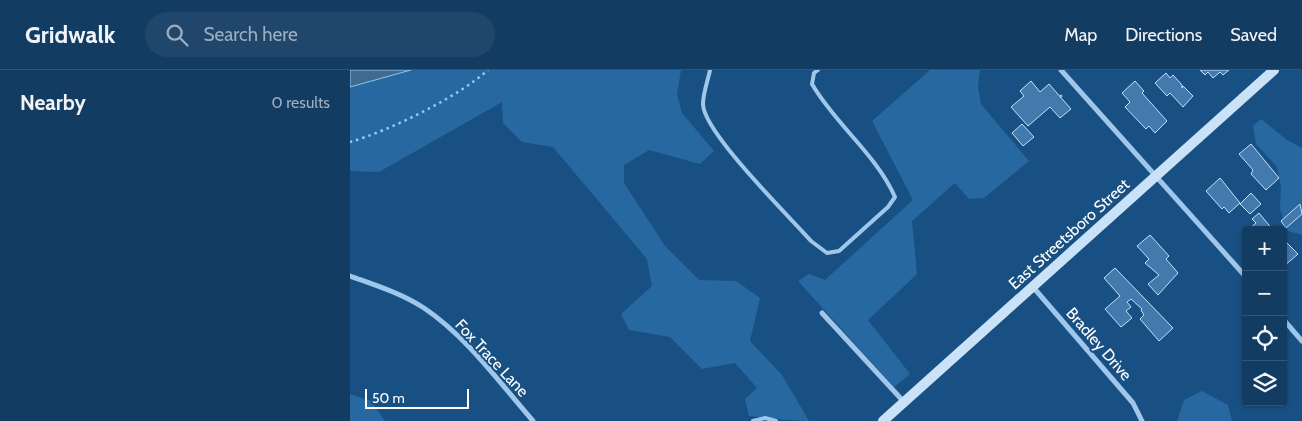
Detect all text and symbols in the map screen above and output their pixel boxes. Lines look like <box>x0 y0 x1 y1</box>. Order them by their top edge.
search box <box>145 12 495 57</box>
text: Gridwalk <box>25 20 115 49</box>
icon: search <box>163 21 191 49</box>
text: Search here <box>203 23 298 46</box>
text: Map <box>1064 24 1097 46</box>
text: Directions <box>1125 24 1202 46</box>
text: Saved <box>1230 24 1277 46</box>
text: Nearby <box>20 90 86 115</box>
text: 0 results <box>271 93 330 112</box>
street label: East Streetsboro Street <box>1005 174 1134 293</box>
map controls <box>1242 226 1287 406</box>
button: + <box>1242 226 1287 271</box>
button: − <box>1242 271 1287 316</box>
street label: Bradley Drive <box>1062 304 1136 384</box>
street label: Fox Trace Lane <box>451 315 533 401</box>
button: locate <box>1242 316 1287 361</box>
button: layers <box>1242 361 1287 406</box>
scale bar <box>365 386 469 409</box>
text: 50 m <box>372 389 405 407</box>

